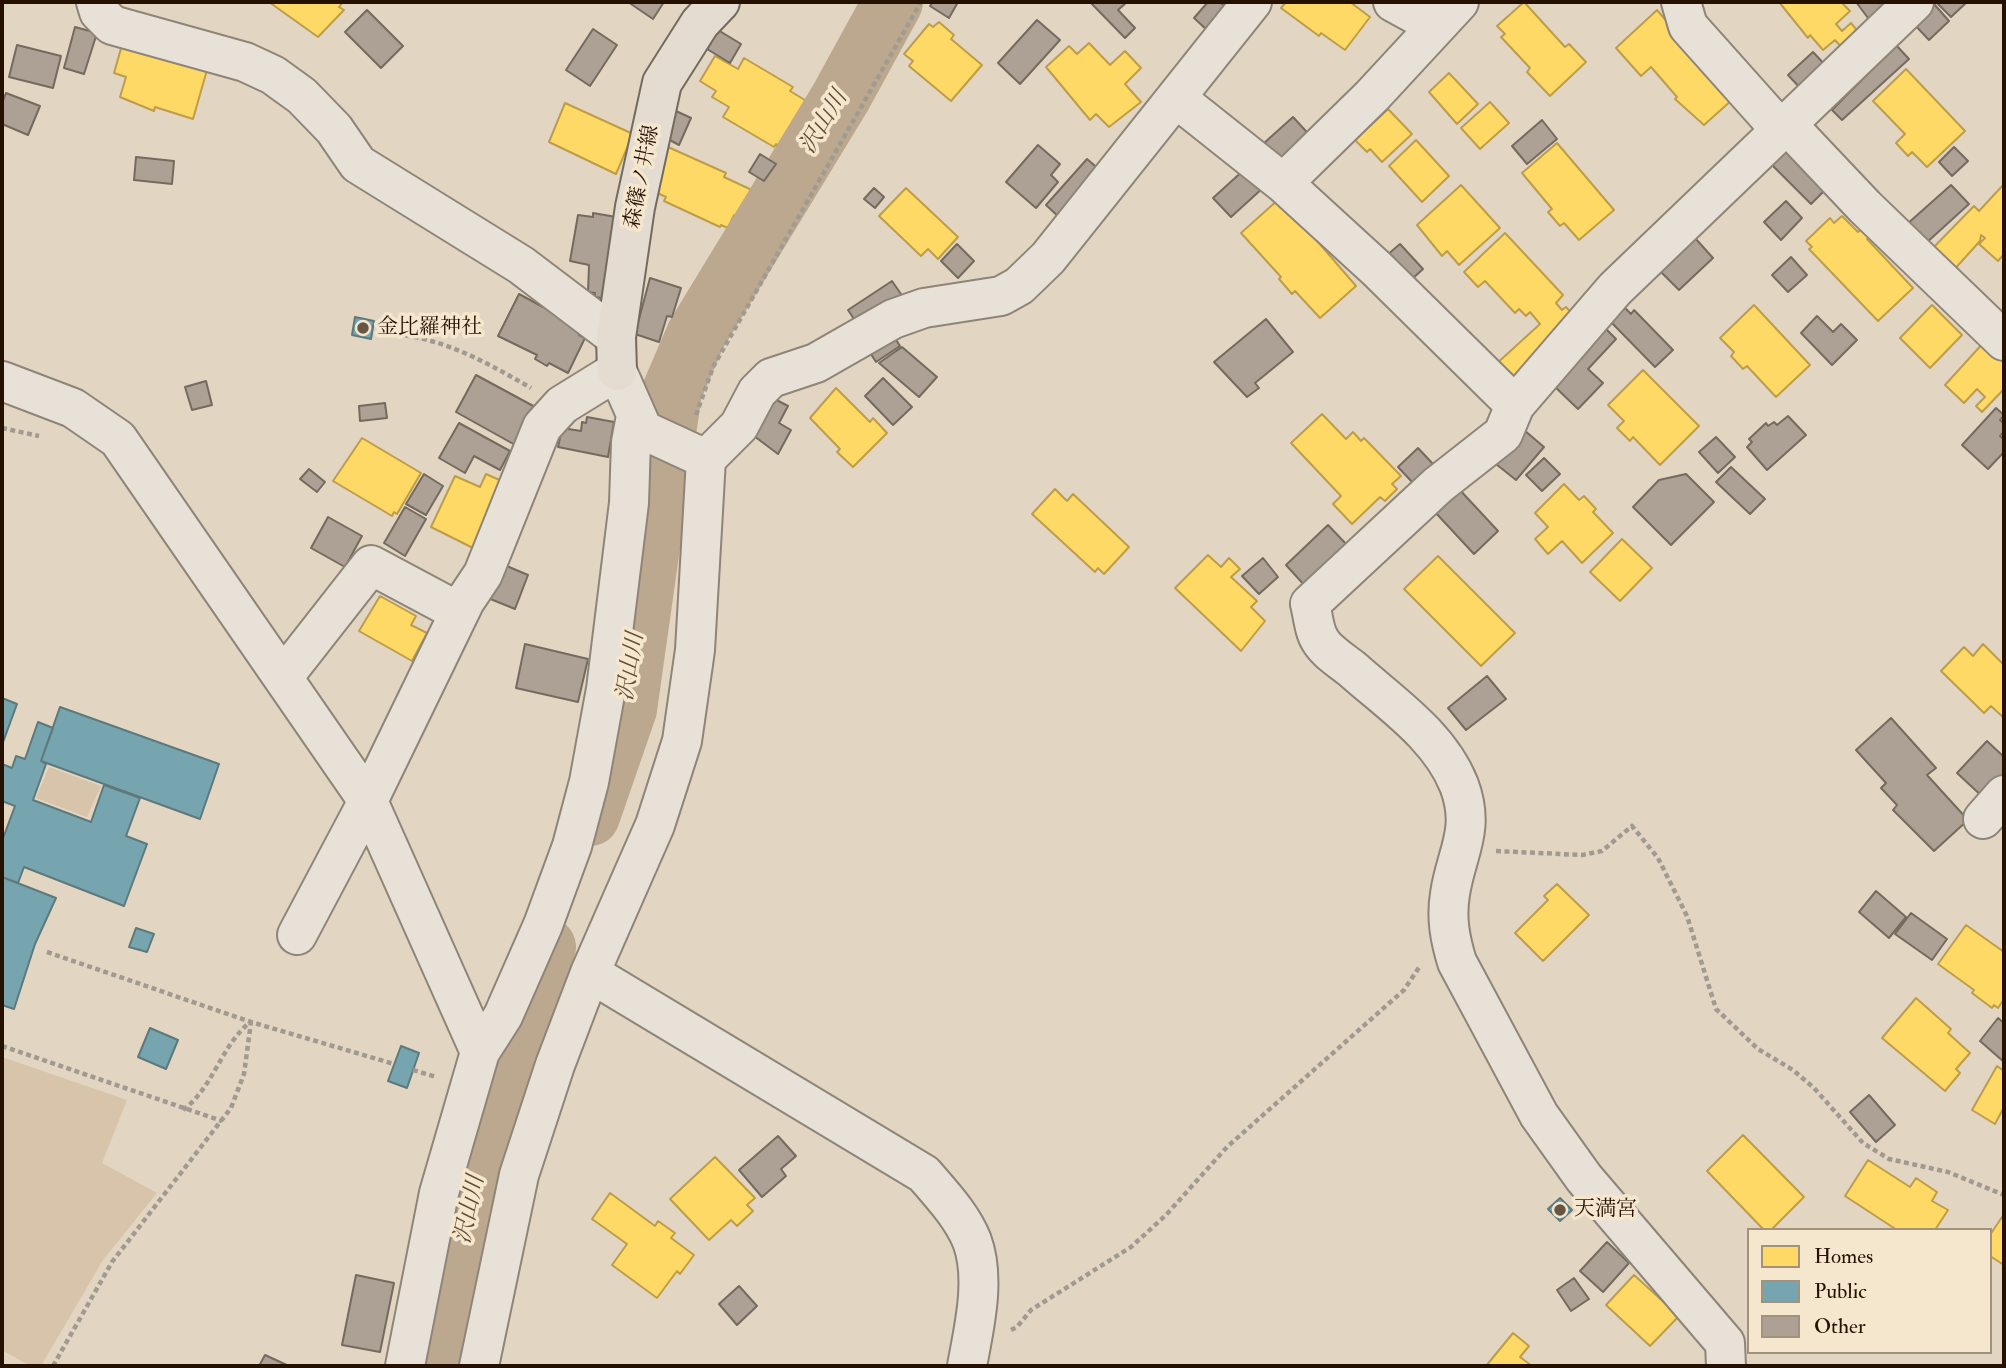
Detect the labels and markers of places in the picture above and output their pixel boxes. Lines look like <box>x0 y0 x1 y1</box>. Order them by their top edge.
place label: 金比羅神社 <box>377 315 482 341</box>
marker: 金比羅神社 <box>355 320 371 336</box>
place label: 天満宮 <box>1574 1197 1637 1223</box>
marker: 天満宮 <box>1552 1202 1568 1218</box>

